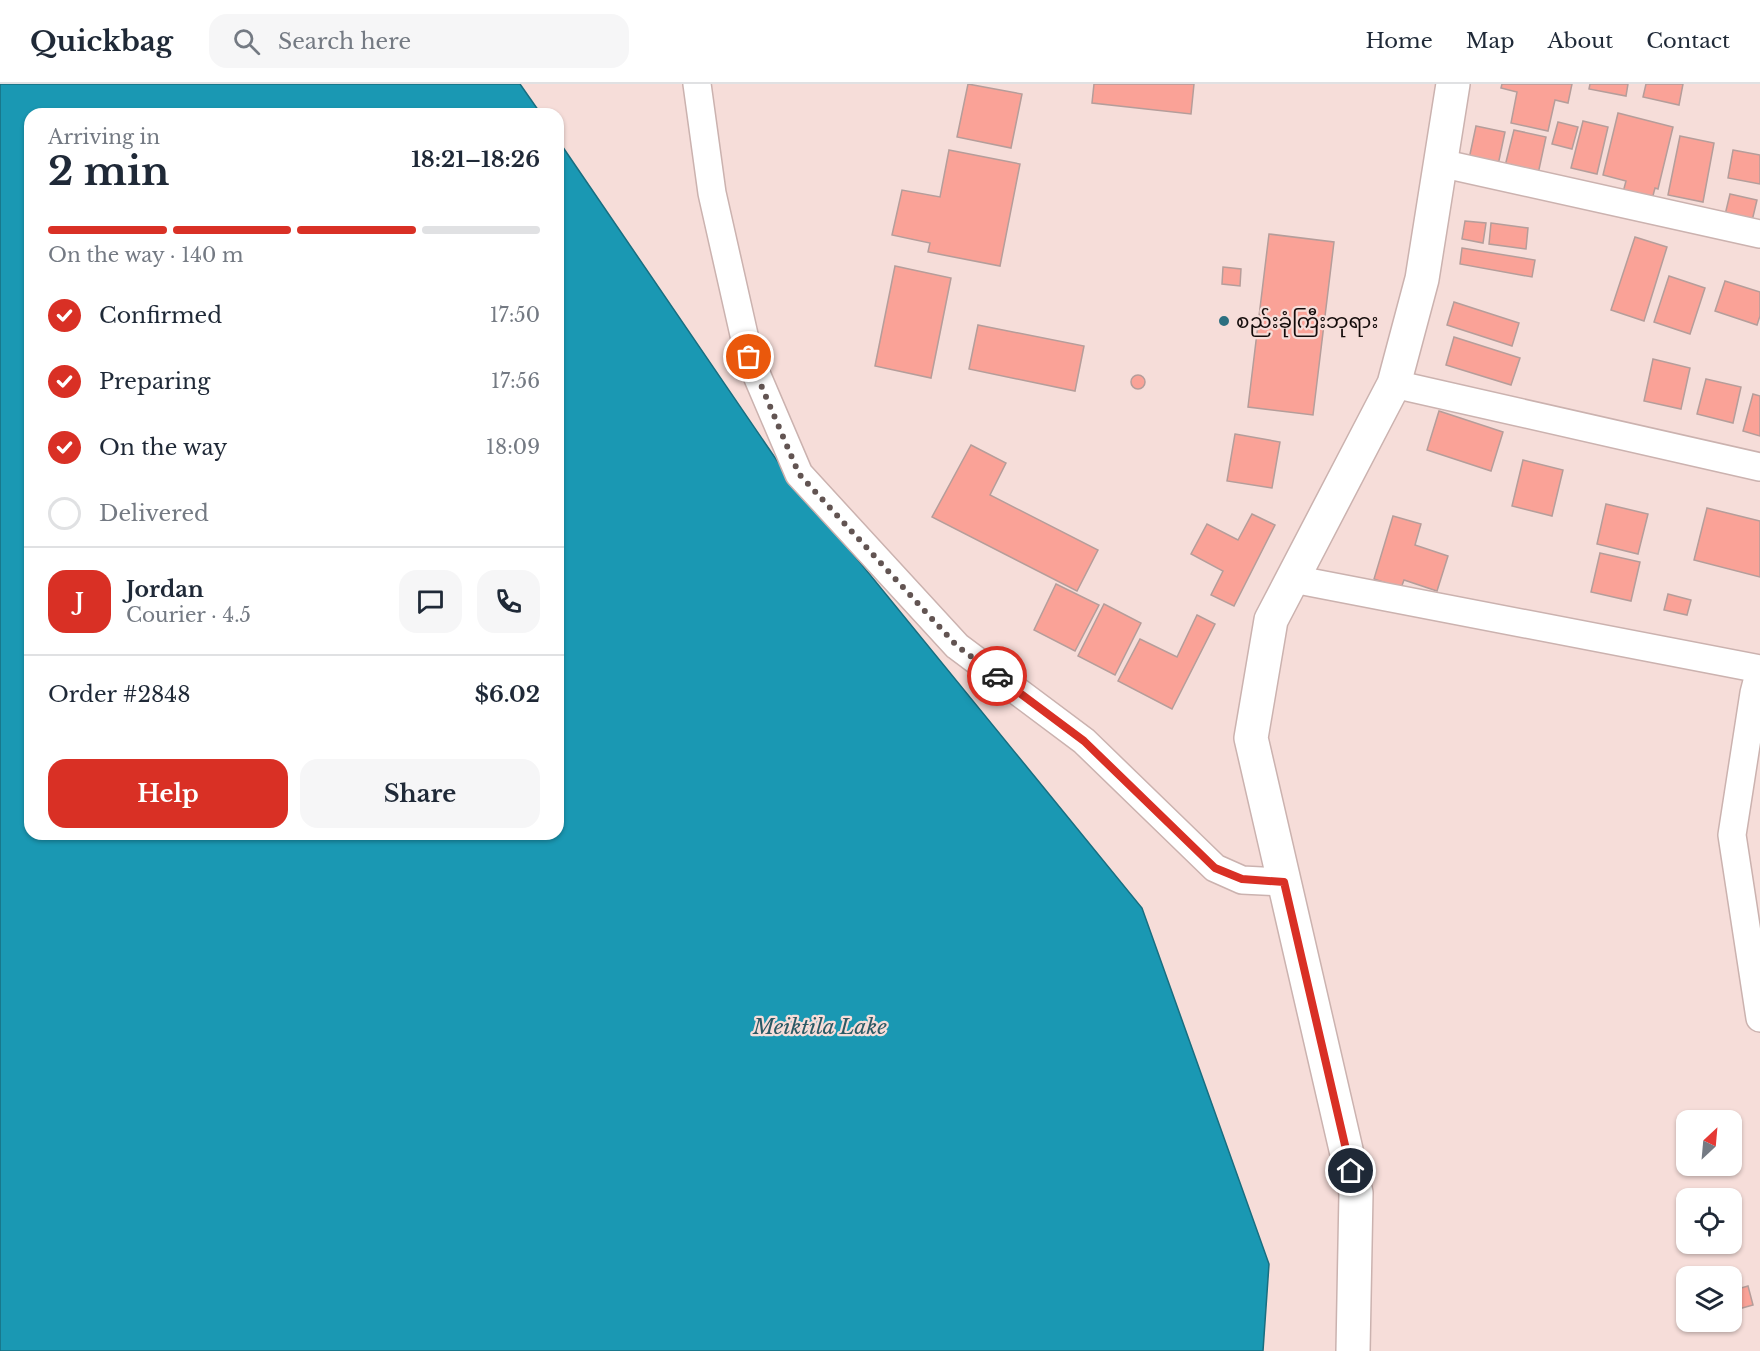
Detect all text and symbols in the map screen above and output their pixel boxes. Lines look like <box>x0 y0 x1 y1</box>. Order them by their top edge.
search box <box>209 14 629 68</box>
text: Quickbag <box>30 24 173 59</box>
icon: search <box>230 25 263 58</box>
text: Search here <box>278 28 411 55</box>
text: Home <box>1366 28 1433 54</box>
text: Map <box>1466 28 1514 54</box>
text: About <box>1547 28 1613 54</box>
text: Contact <box>1646 28 1730 54</box>
text: Arriving in <box>48 125 160 149</box>
text: 18:21–18:26 <box>411 146 540 173</box>
text: 2 min <box>48 147 169 196</box>
text: On the way · 140 m <box>48 243 243 267</box>
icon: check <box>48 299 81 332</box>
text: Confirmed <box>99 302 222 329</box>
text: 17:50 <box>490 303 540 327</box>
place label: စည်းခုံကြီးဘုရား <box>1236 307 1378 338</box>
marker: စည်းခုံကြီးဘုရား <box>1217 314 1231 328</box>
pin <box>723 331 774 382</box>
icon: bag <box>732 340 765 373</box>
icon: check <box>48 365 81 398</box>
text: Preparing <box>99 368 210 395</box>
text: 17:56 <box>491 369 540 393</box>
icon: check <box>48 431 81 464</box>
text: On the way <box>99 434 227 461</box>
text: 18:09 <box>486 435 540 459</box>
text: Delivered <box>99 500 209 527</box>
button: chat <box>399 570 462 633</box>
button: phone <box>477 570 540 633</box>
text: Jordan <box>126 576 204 603</box>
text: J <box>75 588 84 615</box>
text: Courier · 4.5 <box>126 603 251 627</box>
courier <box>967 646 1027 706</box>
icon: car <box>981 660 1014 693</box>
text: Order #2848 <box>48 681 191 708</box>
text: $6.02 <box>475 681 540 708</box>
button: Help <box>48 759 288 828</box>
button: Share <box>300 759 540 828</box>
water label: Meiktila Lake <box>752 1014 887 1040</box>
north arrow <box>1676 1110 1742 1176</box>
map controls <box>1676 1110 1742 1332</box>
pin <box>1325 1145 1376 1196</box>
icon: home <box>1334 1154 1367 1187</box>
button: locate <box>1676 1188 1742 1254</box>
button: layers <box>1676 1266 1742 1332</box>

